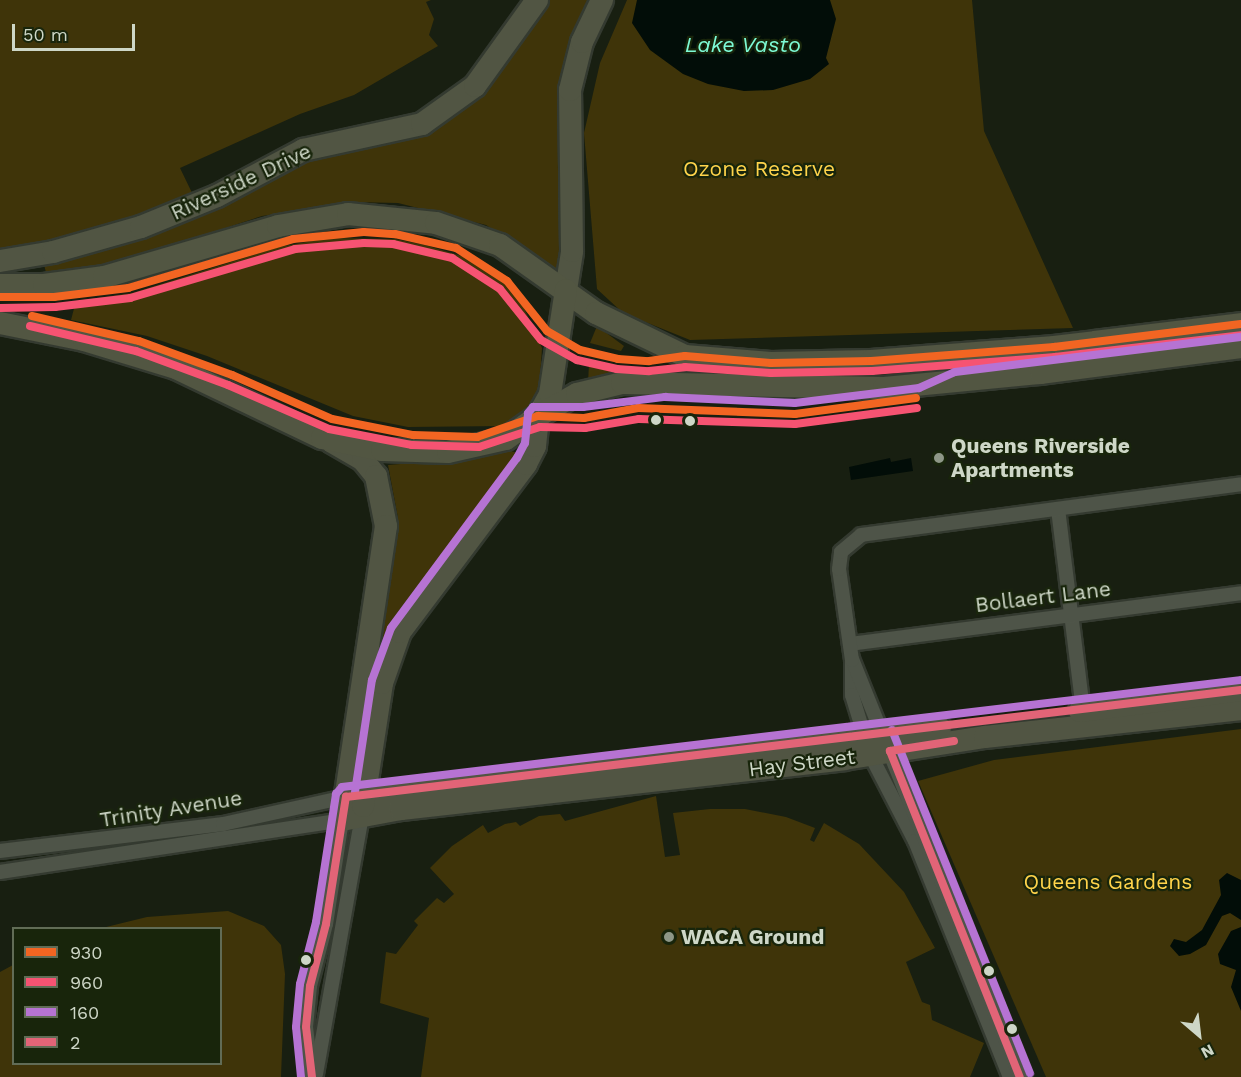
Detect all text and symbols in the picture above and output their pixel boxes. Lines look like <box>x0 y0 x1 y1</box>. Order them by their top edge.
scale bar <box>15 12 138 50</box>
text: 50 m <box>23 24 68 45</box>
water label: Lake Vasto <box>684 32 802 58</box>
street label: Riverside Drive <box>167 138 315 226</box>
park label: Ozone Reserve <box>683 156 835 182</box>
unlabelled marker <box>650 414 662 426</box>
unlabelled marker <box>684 415 696 427</box>
place label: Queens Riverside Apartments <box>951 433 1130 483</box>
marker: Queens Riverside Apartments <box>932 451 946 465</box>
street label: Bollaert Lane <box>974 576 1112 618</box>
street label: Hay Street <box>747 744 857 782</box>
street label: Trinity Avenue <box>97 785 245 833</box>
park label: Queens Gardens <box>1024 869 1192 895</box>
place label: WACA Ground <box>681 924 825 950</box>
legend <box>12 927 222 1065</box>
marker: WACA Ground <box>662 930 676 944</box>
text: 930 <box>70 942 102 963</box>
unlabelled marker <box>300 954 312 966</box>
unlabelled marker <box>983 965 995 977</box>
text: 960 <box>70 972 103 993</box>
text: 160 <box>70 1002 99 1023</box>
north arrow <box>1169 1005 1229 1065</box>
unlabelled marker <box>1006 1023 1018 1035</box>
text: 2 <box>70 1032 81 1053</box>
text: N <box>1198 1040 1217 1063</box>

